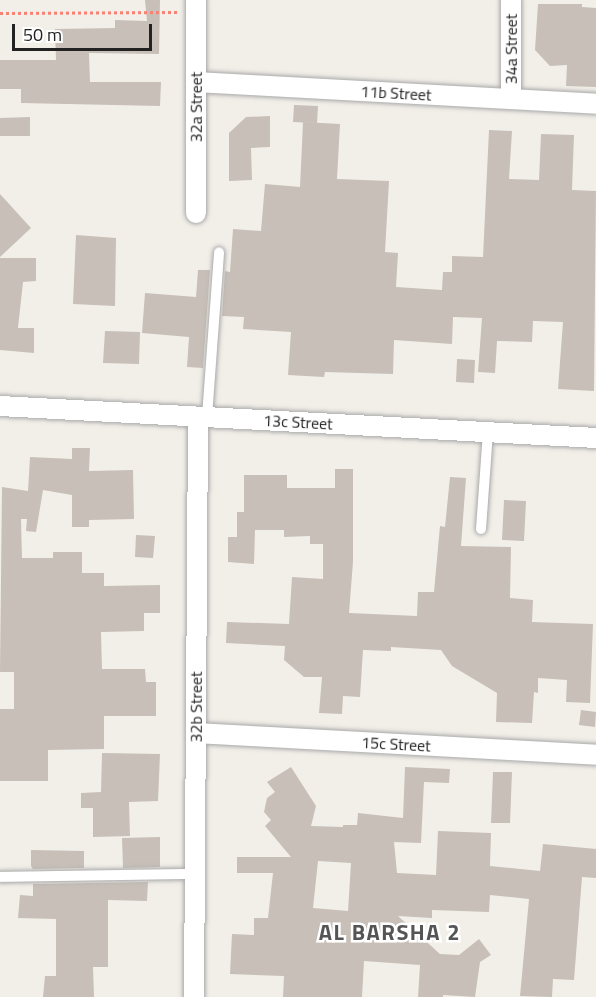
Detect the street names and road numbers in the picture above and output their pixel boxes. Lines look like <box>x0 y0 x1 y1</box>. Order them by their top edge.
street label: 34a Street <box>501 14 521 84</box>
street label: 32a Street <box>186 72 206 142</box>
street label: 11b Street <box>360 82 432 104</box>
street label: 13c Street <box>263 411 333 433</box>
street label: 32b Street <box>186 671 206 743</box>
street label: 15c Street <box>361 733 431 755</box>

